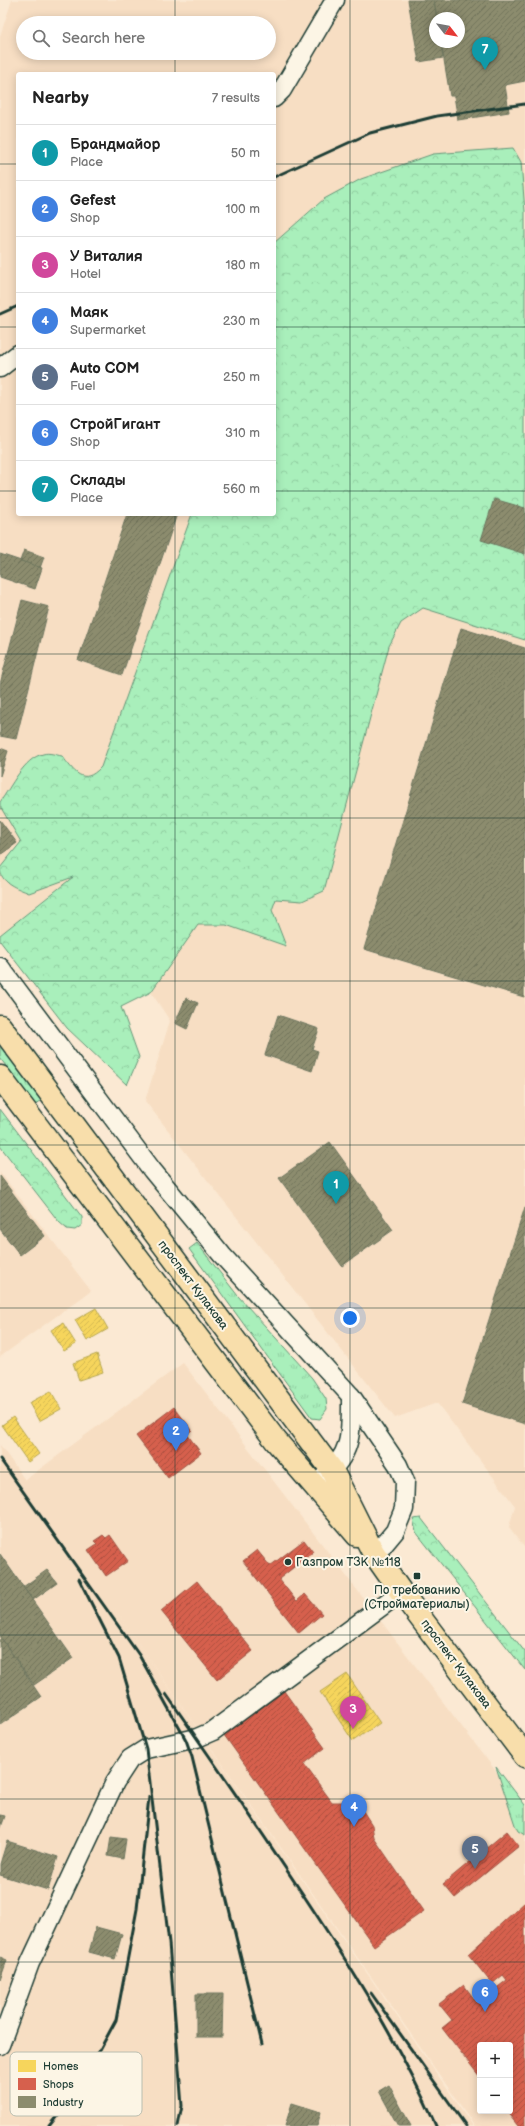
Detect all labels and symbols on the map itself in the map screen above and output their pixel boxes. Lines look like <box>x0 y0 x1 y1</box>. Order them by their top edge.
north arrow <box>429 12 465 48</box>
pin: 7 <box>472 37 498 70</box>
pin: 1 <box>323 1171 349 1204</box>
street label: проспект Кулакова <box>155 1237 231 1333</box>
your location <box>340 1308 360 1328</box>
pin: 2 <box>163 1418 189 1451</box>
place label: Газпром ТЗК №118 <box>296 1555 401 1570</box>
marker: Газпром ТЗК №118 <box>283 1557 293 1567</box>
marker: По требованию (Стройматериалы) <box>412 1571 422 1581</box>
place label: По требованию (Стройматериалы) <box>364 1583 470 1612</box>
street label: проспект Кулакова <box>418 1616 494 1712</box>
pin: 3 <box>340 1696 366 1729</box>
pin: 4 <box>341 1794 367 1827</box>
pin: 5 <box>462 1836 488 1869</box>
pin: 6 <box>472 1979 498 2012</box>
legend <box>10 2052 142 2116</box>
text: Homes <box>43 2060 79 2073</box>
text: Shops <box>43 2078 74 2091</box>
text: Industry <box>43 2096 83 2109</box>

